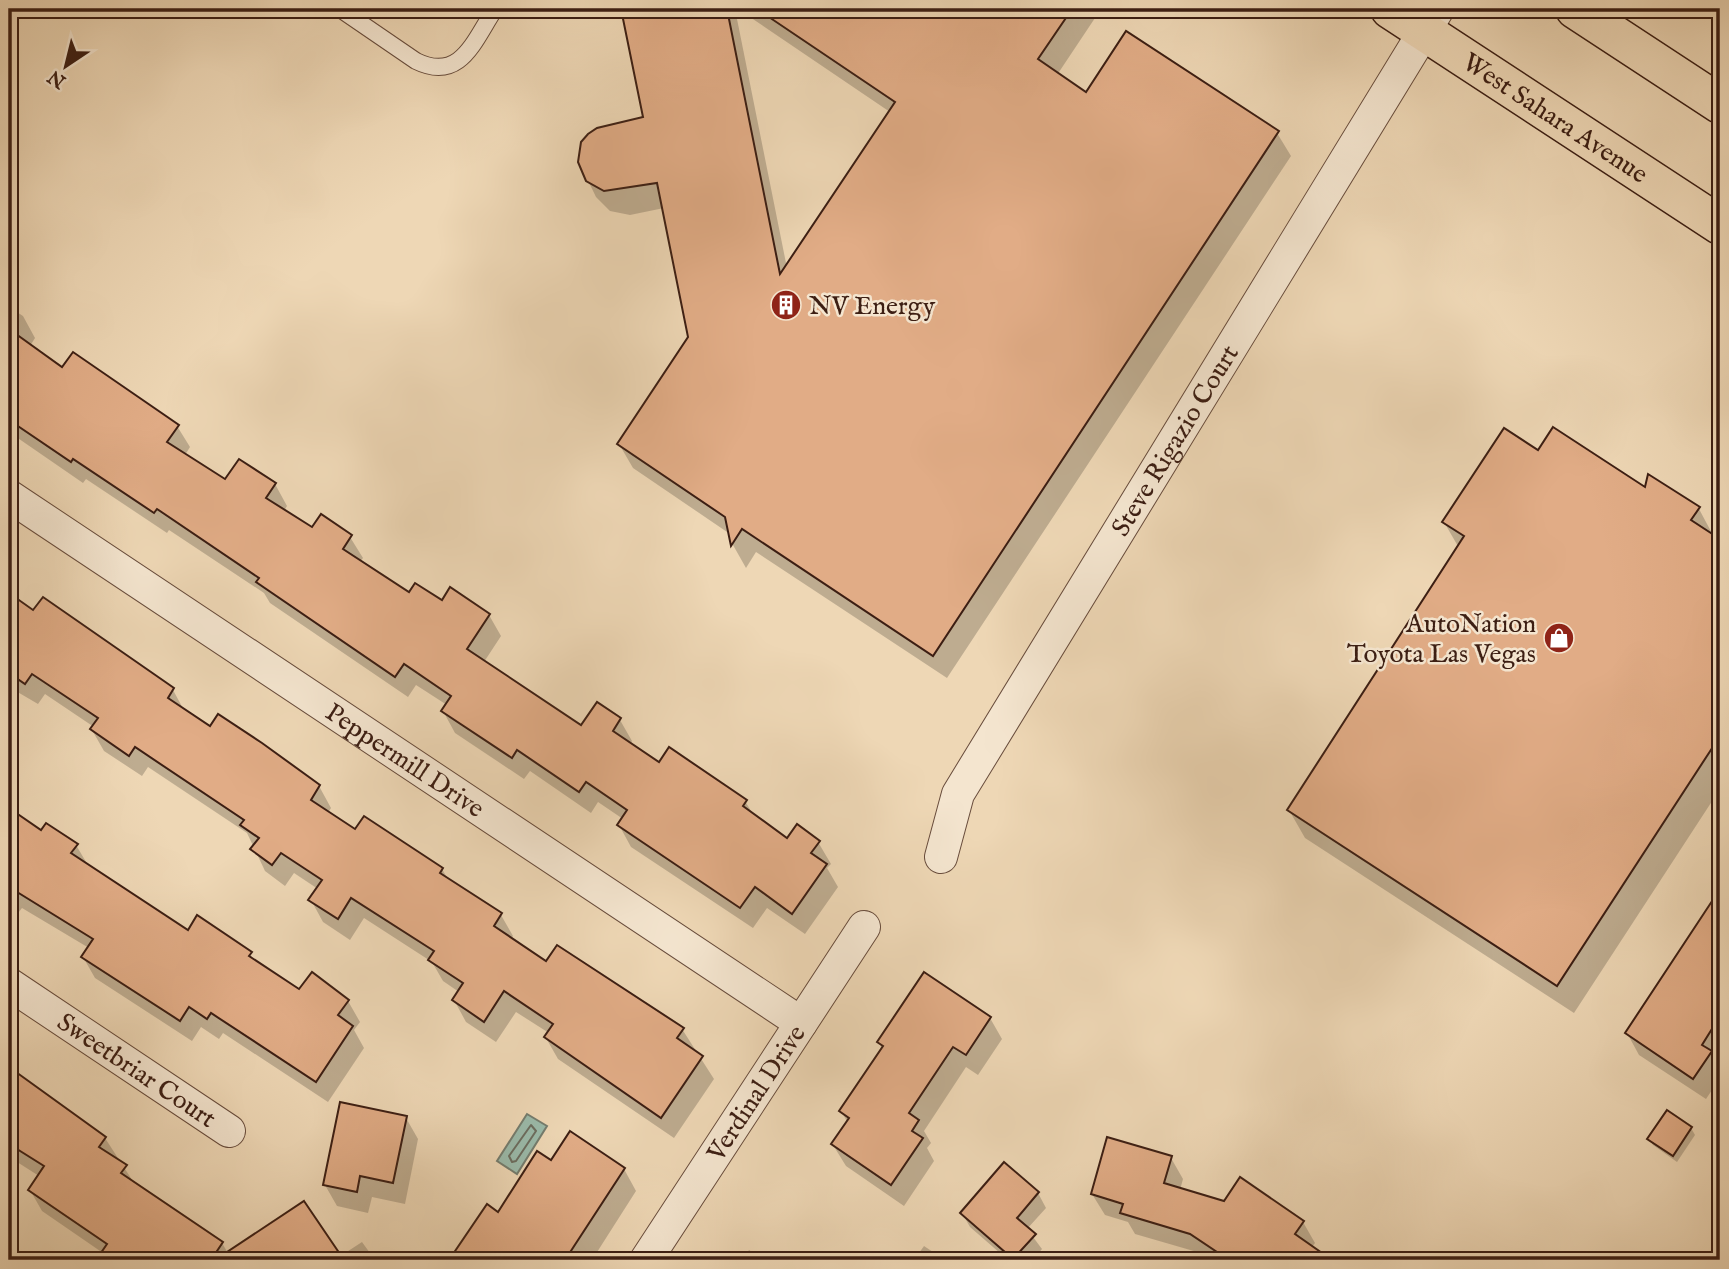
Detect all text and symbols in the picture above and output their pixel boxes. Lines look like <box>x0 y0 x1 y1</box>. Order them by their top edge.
north arrow <box>32 32 102 102</box>
street label: West Sahara Avenue <box>1456 46 1654 191</box>
text: N <box>43 63 72 93</box>
building icon: NV Energy <box>769 288 803 322</box>
place label: NV Energy <box>809 290 935 323</box>
street label: Steve Rigazio Court <box>1105 339 1247 543</box>
place label: AutoNation Toyota Las Vegas <box>1347 608 1536 671</box>
shop icon: AutoNation Toyota Las Vegas <box>1542 621 1576 655</box>
street label: Peppermill Drive <box>319 696 490 826</box>
street label: Sweetbriar Court <box>51 1006 222 1136</box>
street label: Verdinal Drive <box>700 1019 813 1169</box>

